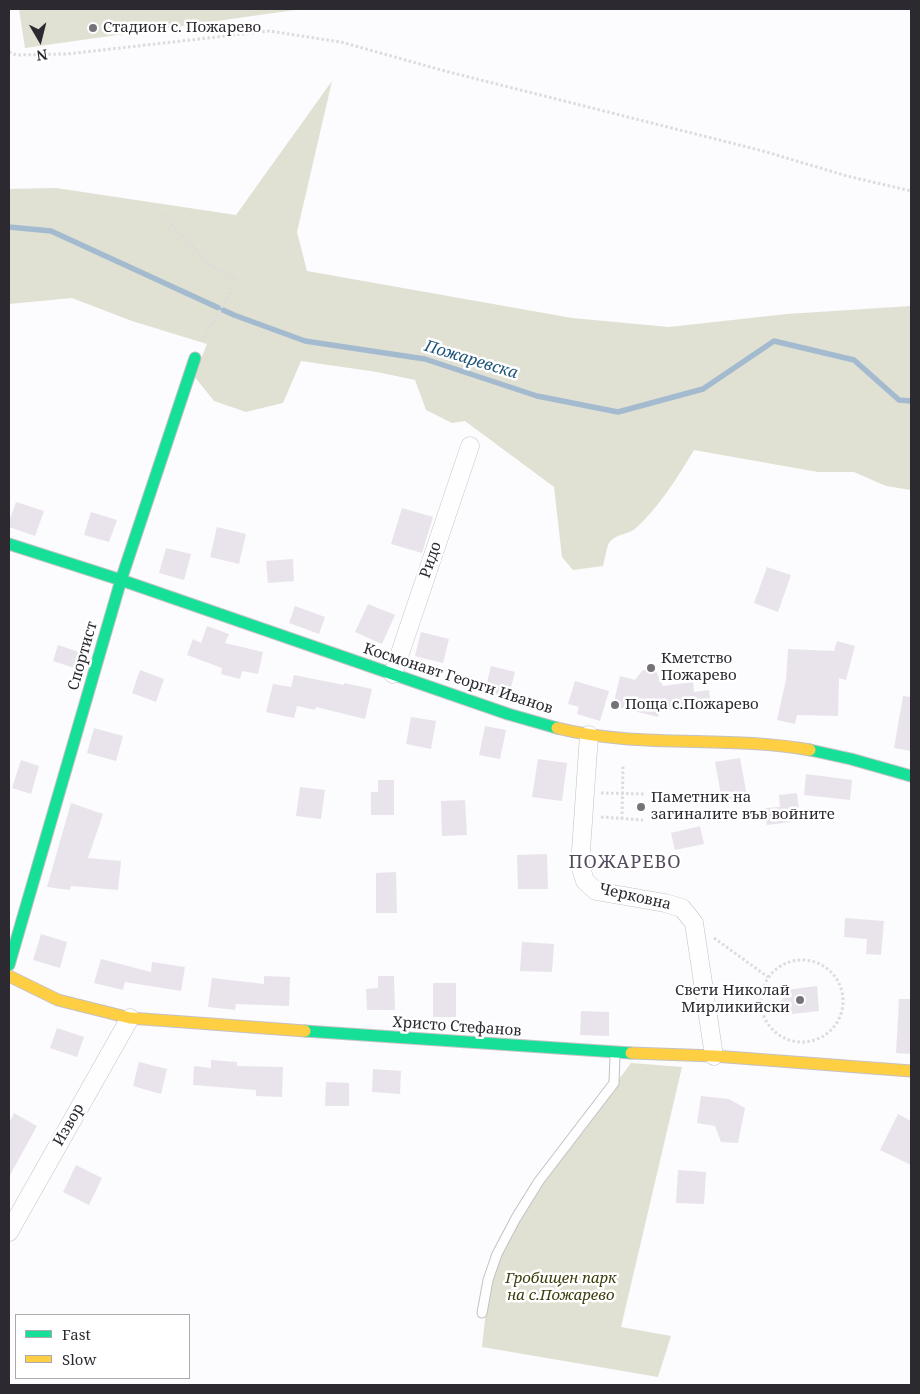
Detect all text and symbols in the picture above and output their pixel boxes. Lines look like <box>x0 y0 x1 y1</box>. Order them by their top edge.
north arrow <box>15 15 65 65</box>
place label: Стадион с. Пожарево <box>103 19 261 37</box>
marker: Стадион с. Пожарево <box>87 22 99 34</box>
text: N <box>35 45 49 66</box>
water label: Пожаревска <box>422 337 520 383</box>
street label: Ридо <box>416 539 446 581</box>
street label: Спортист <box>65 620 101 692</box>
street label: Космонавт Георги Иванов <box>361 640 555 718</box>
place label: Кметство Пожарево <box>661 650 737 685</box>
marker: Кметство Пожарево <box>645 662 657 674</box>
place label: Поща с.Пожарево <box>625 696 759 714</box>
marker: Поща с.Пожарево <box>609 699 621 711</box>
place label: Паметник на загиналите във войните <box>651 789 835 824</box>
marker: Паметник на загиналите във войните <box>635 801 647 813</box>
district label: ПОЖАРЕВО <box>567 852 683 874</box>
street label: Черковна <box>597 880 673 914</box>
place label: Свети Николай Мирликийски <box>675 982 790 1017</box>
marker: Свети Николай Мирликийски <box>794 994 806 1006</box>
street label: Христо Стефанов <box>392 1014 522 1040</box>
street label: Извор <box>50 1101 88 1149</box>
park label: Гробищен парк на с.Пожарево <box>505 1270 617 1305</box>
legend <box>15 1314 190 1379</box>
text: Fast <box>62 1324 91 1344</box>
text: Slow <box>62 1349 96 1369</box>

